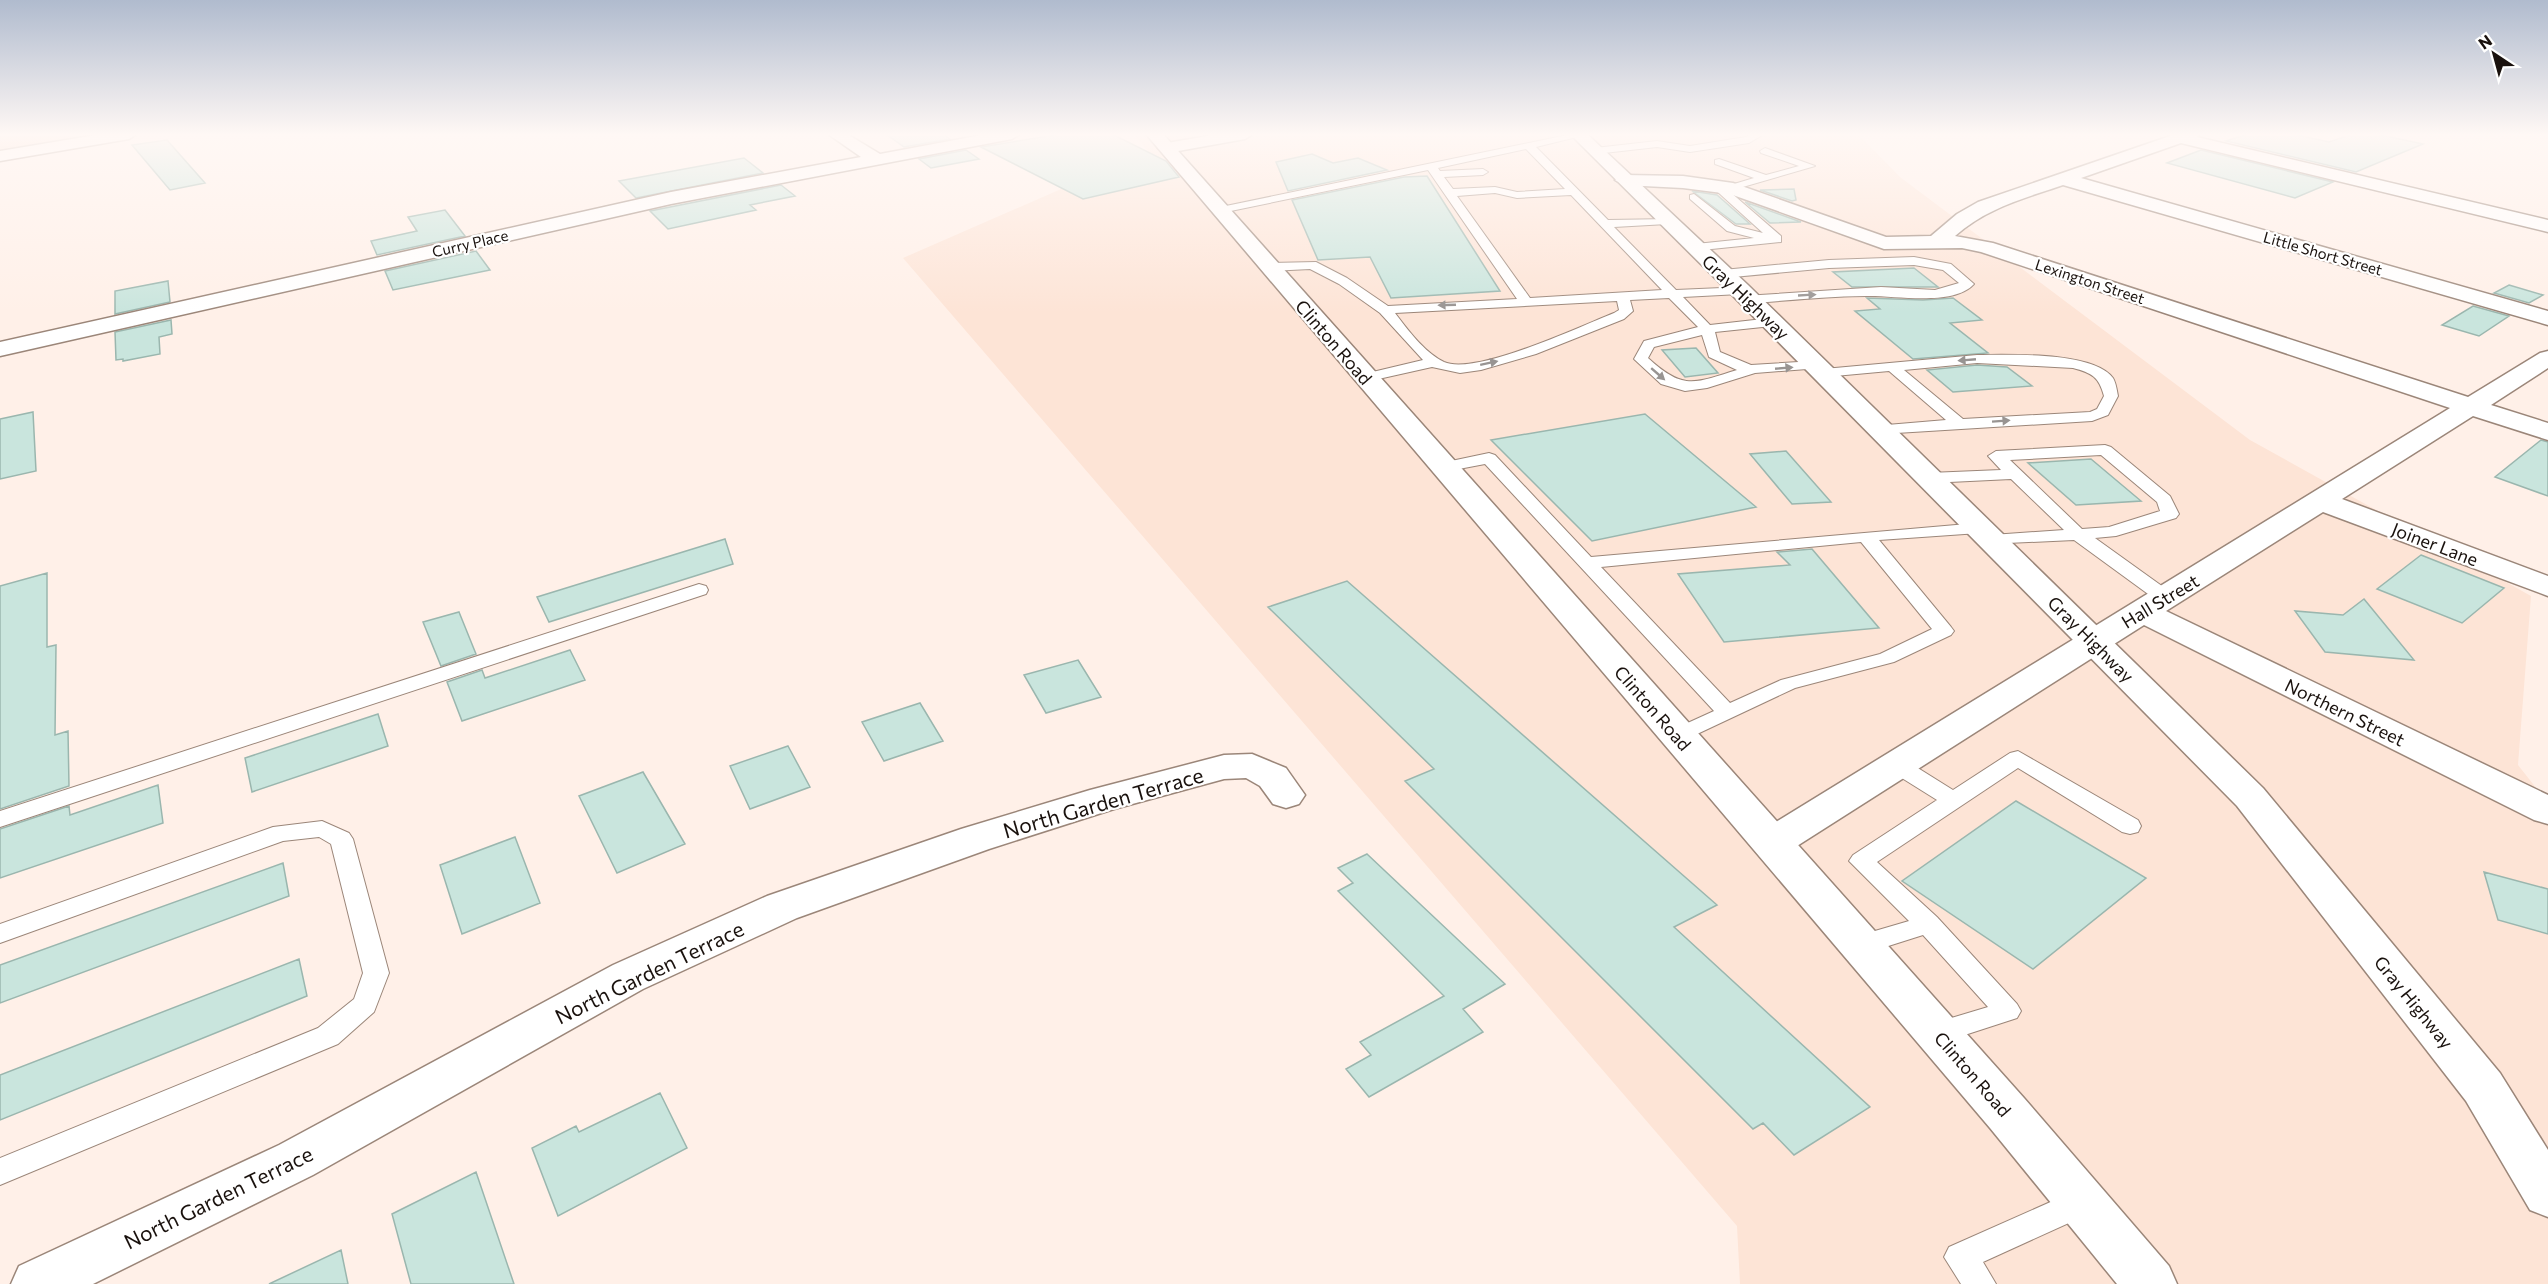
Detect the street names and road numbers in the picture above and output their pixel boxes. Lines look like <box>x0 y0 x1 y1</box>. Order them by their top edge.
street label: Curry Place <box>430 225 510 261</box>
street label: Little Short Street <box>2261 227 2385 279</box>
street label: Gray Highway <box>1698 250 1794 344</box>
street label: Lexington Street <box>2033 255 2147 307</box>
street label: Clinton Road <box>1291 295 1377 389</box>
street label: Joiner Lane <box>2389 517 2481 571</box>
street label: Hall Street <box>2117 569 2203 633</box>
street label: Gray Highway <box>2043 591 2139 687</box>
street label: Clinton Road <box>1610 661 1696 755</box>
street label: Northern Street <box>2282 673 2408 751</box>
street label: North Garden Terrace <box>1000 761 1206 843</box>
street label: North Garden Terrace <box>550 915 748 1029</box>
street label: Gray Highway <box>2370 951 2458 1053</box>
street label: Clinton Road <box>1930 1027 2016 1121</box>
street label: North Garden Terrace <box>119 1140 317 1254</box>

